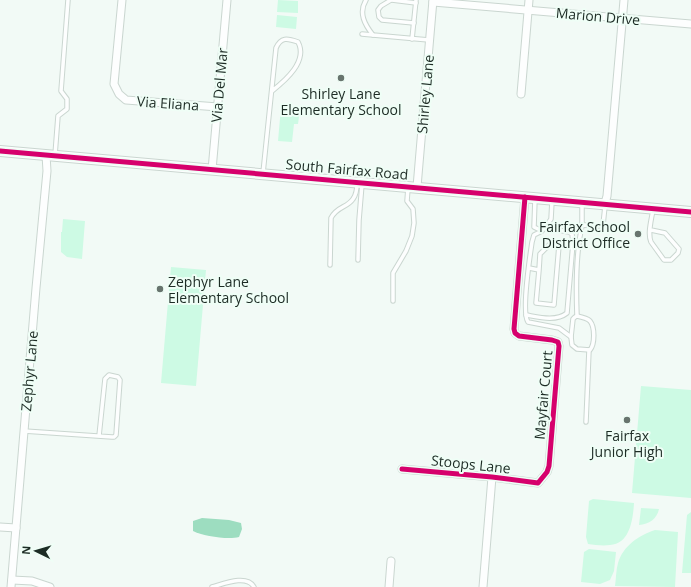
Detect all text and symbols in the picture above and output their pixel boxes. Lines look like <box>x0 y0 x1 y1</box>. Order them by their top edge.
street label: Marion Drive <box>555 3 641 29</box>
street label: Via Del Mar <box>206 47 232 123</box>
street label: Shirley Lane <box>412 54 438 134</box>
marker: Shirley Lane Elementary School <box>336 73 346 83</box>
place label: Shirley Lane Elementary School <box>280 84 402 119</box>
street label: Via Eliana <box>136 91 200 115</box>
street label: South Fairfax Road <box>285 154 409 184</box>
place label: Fairfax School District Office <box>539 217 630 252</box>
marker: Fairfax School District Office <box>633 229 643 239</box>
place label: Zephyr Lane Elementary School <box>168 272 289 307</box>
marker: Zephyr Lane Elementary School <box>155 284 165 294</box>
street label: Zephyr Lane <box>16 330 42 412</box>
street label: Mayfair Court <box>530 350 556 440</box>
marker: Fairfax Junior High <box>622 415 632 425</box>
place label: Fairfax Junior High <box>589 426 663 461</box>
street label: Stoops Lane <box>430 450 512 478</box>
north arrow <box>16 531 56 571</box>
text: N <box>18 545 33 555</box>

